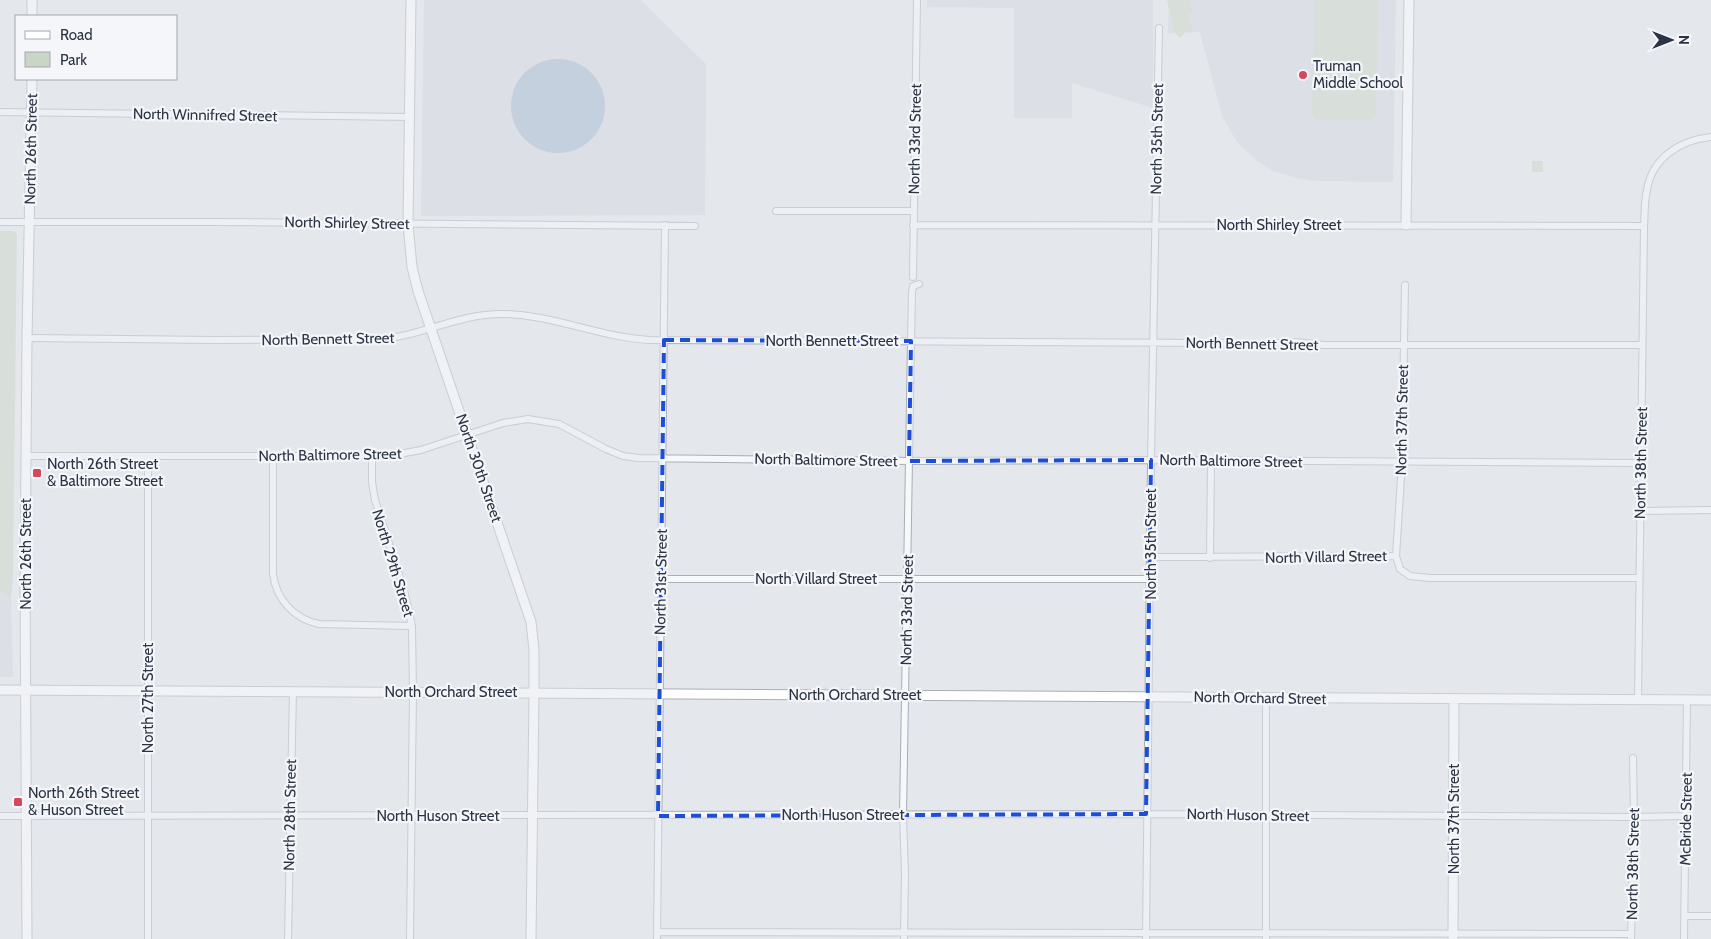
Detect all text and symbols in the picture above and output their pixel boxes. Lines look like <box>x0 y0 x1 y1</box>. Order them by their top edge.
legend <box>15 15 178 80</box>
north arrow <box>1646 15 1696 65</box>
text: Road <box>60 26 93 44</box>
text: N <box>1675 35 1693 45</box>
text: Park <box>60 51 87 69</box>
place label: Truman Middle School <box>1313 57 1404 92</box>
marker: Truman Middle School <box>1297 69 1309 81</box>
street label: North 33rd Street <box>905 83 925 195</box>
street label: North 35th Street <box>1147 83 1167 195</box>
street label: North 26th Street <box>21 93 41 205</box>
street label: North Winnifred Street <box>133 105 277 125</box>
street label: North Shirley Street <box>284 213 410 233</box>
street label: North Shirley Street <box>1216 216 1342 234</box>
street label: North Bennett Street <box>261 329 395 349</box>
street label: North Bennett Street <box>765 332 899 350</box>
street label: North Bennett Street <box>1185 334 1319 354</box>
street label: North 37th Street <box>1392 365 1412 475</box>
street label: North 38th Street <box>1631 407 1651 519</box>
street label: North 30th Street <box>452 411 506 525</box>
street label: North Baltimore Street <box>258 445 402 465</box>
street label: North Baltimore Street <box>754 450 898 470</box>
street label: North Baltimore Street <box>1159 451 1303 471</box>
place label: North 26th Street & Baltimore Street <box>47 455 163 490</box>
marker: North 26th Street & Baltimore Street <box>31 467 43 479</box>
street label: North 35th Street <box>1142 488 1160 600</box>
street label: North 26th Street <box>17 498 35 610</box>
street label: North 29th Street <box>368 507 418 619</box>
street label: North 31st Street <box>651 529 671 635</box>
street label: North Villard Street <box>1265 547 1387 567</box>
street label: North 33rd Street <box>897 554 917 666</box>
street label: North Villard Street <box>755 570 877 588</box>
street label: North 27th Street <box>139 643 157 753</box>
street label: North Orchard Street <box>385 683 517 701</box>
street label: North Orchard Street <box>789 686 921 704</box>
street label: North Orchard Street <box>1193 688 1327 708</box>
street label: North 28th Street <box>280 759 300 871</box>
street label: North 37th Street <box>1445 764 1463 874</box>
street label: McBride Street <box>1676 772 1696 866</box>
place label: North 26th Street & Huson Street <box>28 784 139 819</box>
marker: North 26th Street & Huson Street <box>12 796 24 808</box>
street label: North Huson Street <box>1186 805 1310 825</box>
street label: North Huson Street <box>782 806 904 824</box>
street label: North Huson Street <box>377 807 499 825</box>
street label: North 38th Street <box>1623 808 1643 920</box>

